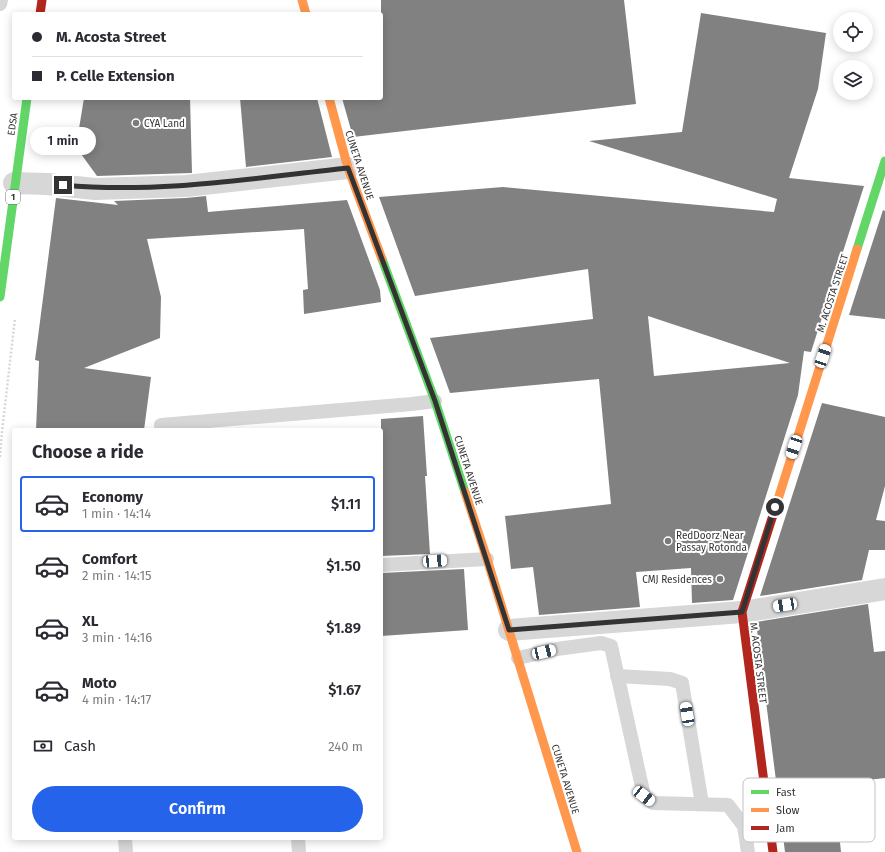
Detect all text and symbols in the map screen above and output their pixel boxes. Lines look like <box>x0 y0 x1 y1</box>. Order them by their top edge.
map controls <box>833 12 873 100</box>
button: locate <box>833 12 873 52</box>
text: M. Acosta Street <box>56 28 166 46</box>
button: layers <box>833 60 873 100</box>
text: P. Celle Extension <box>56 67 175 85</box>
street label: EDSA <box>5 112 21 136</box>
marker: CYA Land <box>131 118 141 128</box>
place label: CYA Land <box>144 118 185 130</box>
callout: 1 min <box>30 127 96 155</box>
street label: CUNETA AVENUE <box>342 129 376 202</box>
text: 1 min <box>47 133 79 148</box>
route end <box>54 176 72 194</box>
road number: 1 <box>6 190 20 204</box>
street label: M. ACOSTA STREET <box>815 252 851 334</box>
car <box>814 343 832 369</box>
street label: CUNETA AVENUE <box>451 434 485 507</box>
car <box>785 434 803 460</box>
text: Choose a ride <box>32 441 144 463</box>
icon: car <box>34 486 70 522</box>
text: Economy <box>82 488 143 506</box>
text: $1.11 <box>331 495 361 513</box>
route start <box>766 498 784 516</box>
text: 1 min · 14:14 <box>82 506 151 521</box>
place label: RedDoorz Near Passay Rotonda <box>676 530 747 554</box>
marker: RedDoorz Near Passay Rotonda <box>663 536 673 546</box>
icon: car <box>34 548 70 584</box>
text: Comfort <box>82 550 138 568</box>
car <box>423 554 447 568</box>
text: $1.50 <box>326 557 361 575</box>
text: 2 min · 14:15 <box>82 568 152 583</box>
place label: CMJ Residences <box>642 574 712 586</box>
marker: CMJ Residences <box>715 574 725 584</box>
car <box>772 597 798 613</box>
icon: car <box>34 610 70 646</box>
text: XL <box>82 612 98 630</box>
text: $1.89 <box>326 619 361 637</box>
street label: M. ACOSTA STREET <box>747 622 769 705</box>
text: 3 min · 14:16 <box>82 630 152 645</box>
car <box>531 643 557 661</box>
icon: car <box>34 672 70 708</box>
text: Moto <box>82 674 117 692</box>
text: $1.67 <box>328 681 361 699</box>
text: 4 min · 14:17 <box>82 692 151 707</box>
car <box>679 701 695 727</box>
icon: cash <box>32 735 54 757</box>
text: Cash <box>64 737 96 755</box>
text: 240 m <box>328 739 363 754</box>
street label: CUNETA AVENUE <box>549 743 581 816</box>
legend <box>743 778 875 842</box>
car <box>631 784 657 808</box>
button: Confirm <box>32 786 363 832</box>
text: Fast <box>776 786 796 799</box>
text: Slow <box>776 804 800 817</box>
text: Jam <box>776 822 795 835</box>

